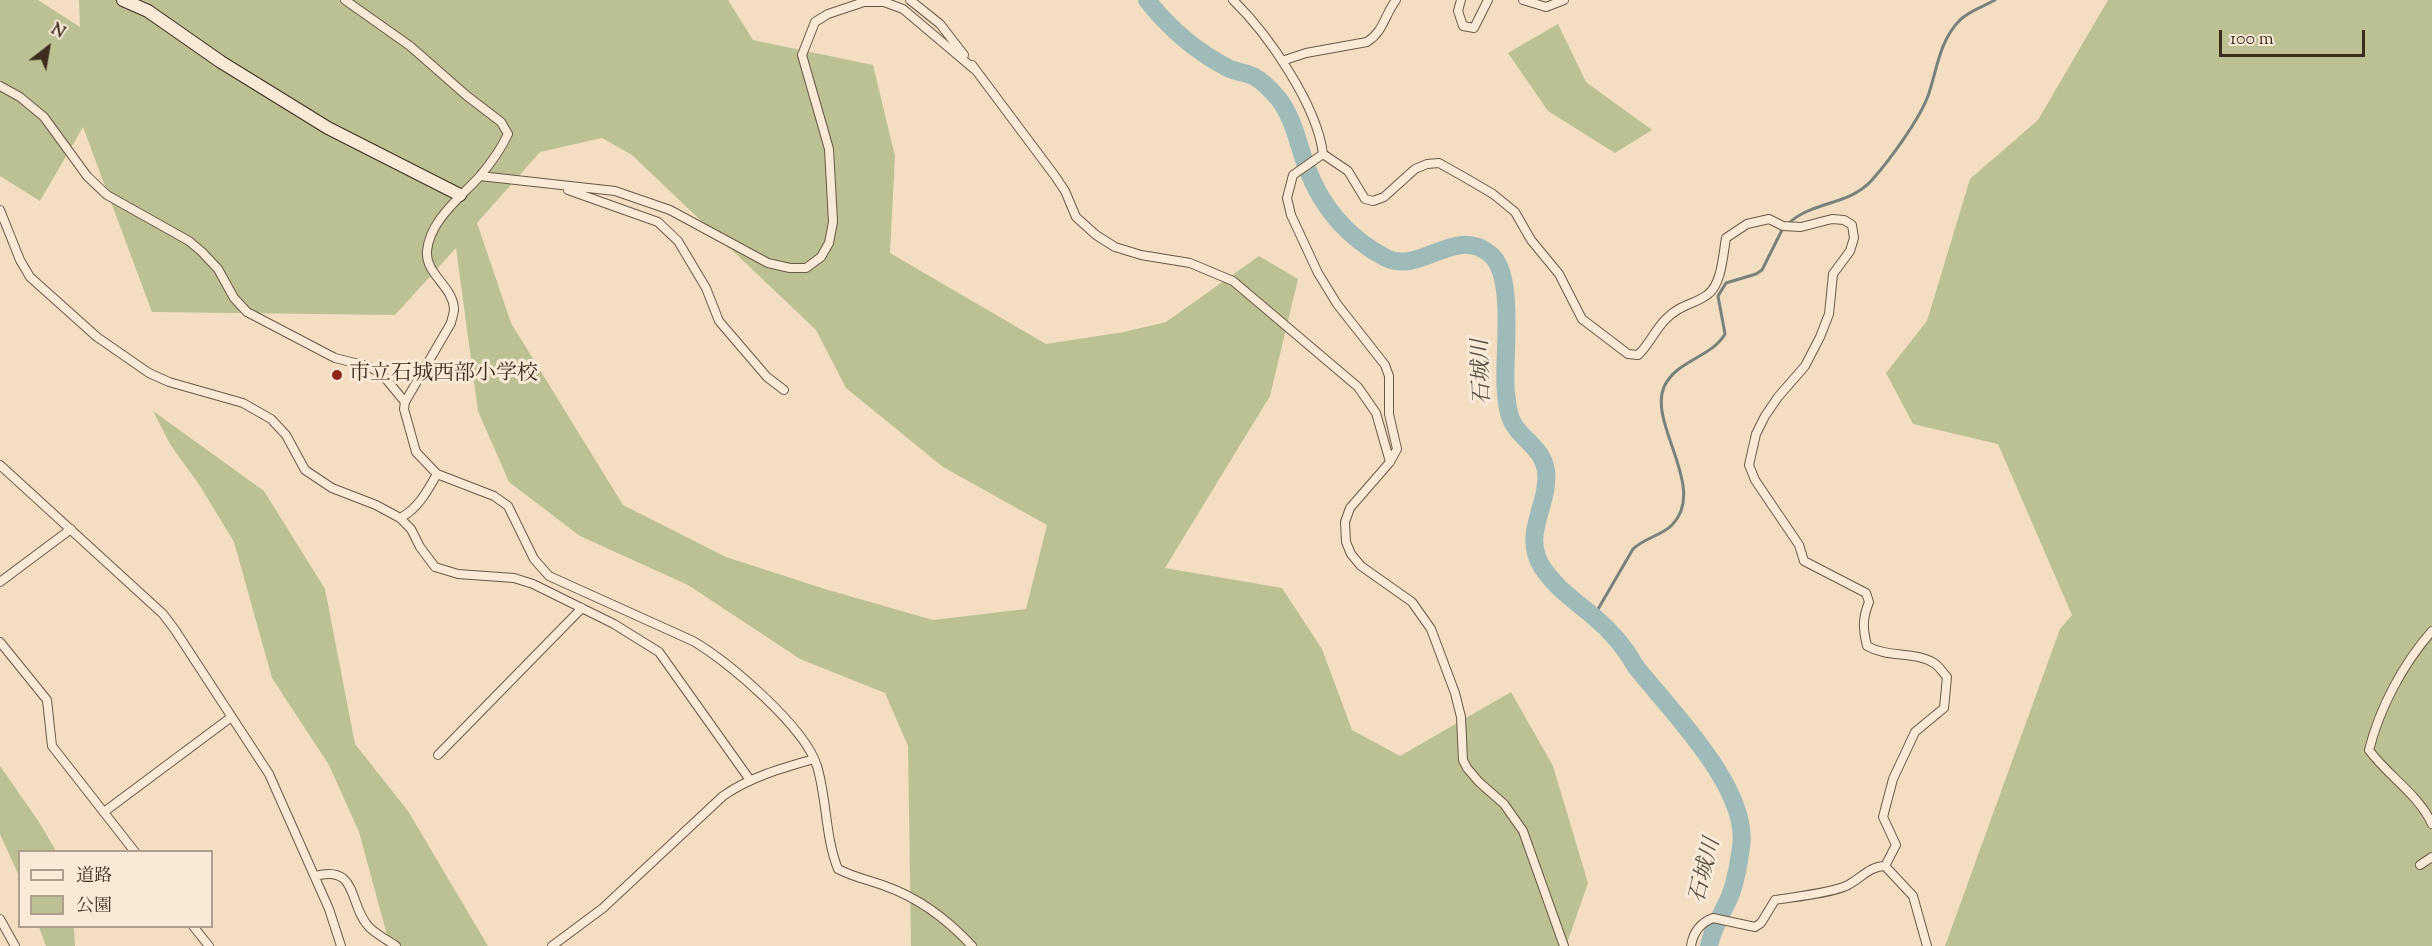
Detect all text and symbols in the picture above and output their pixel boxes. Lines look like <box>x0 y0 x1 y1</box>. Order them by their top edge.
north arrow <box>18 18 78 78</box>
scale bar <box>2222 18 2368 56</box>
text: N <box>46 19 69 45</box>
text: 100 m <box>2230 27 2274 53</box>
water label: 石城川 <box>1470 339 1498 405</box>
place label: 市立石城西部小学校 <box>349 362 538 388</box>
marker: 市立石城西部小学校 <box>330 368 344 382</box>
water label: 石城川 <box>1686 836 1728 906</box>
legend <box>18 850 213 928</box>
text: 道路 <box>76 864 112 890</box>
text: 公園 <box>76 894 112 920</box>

